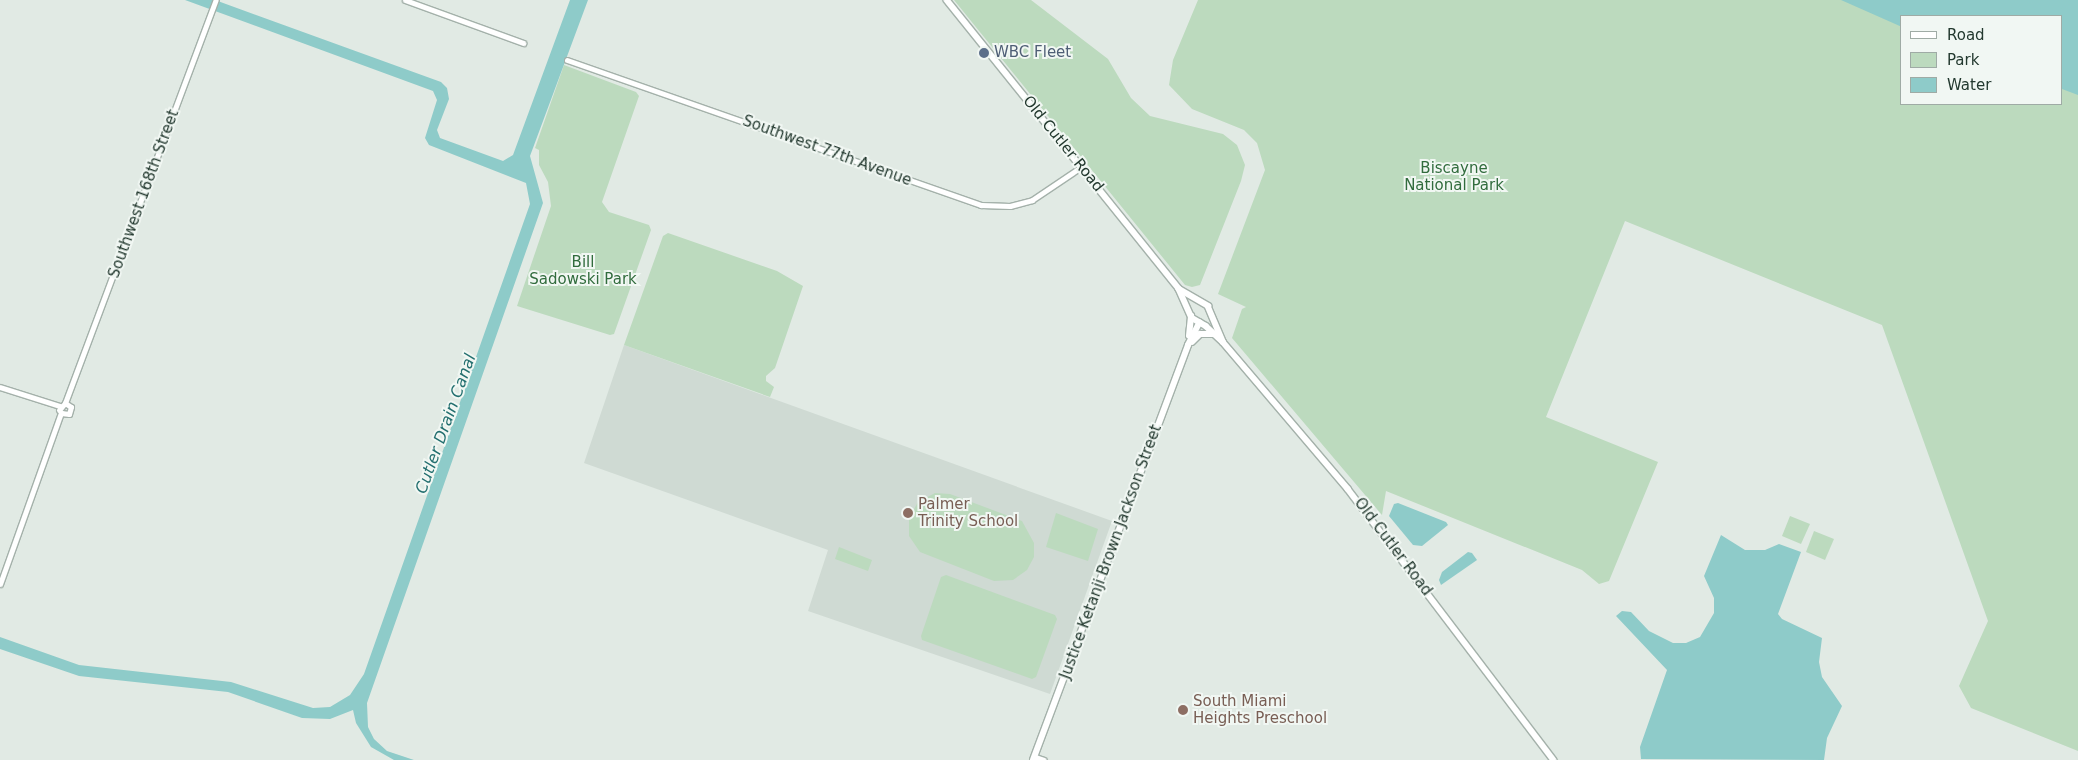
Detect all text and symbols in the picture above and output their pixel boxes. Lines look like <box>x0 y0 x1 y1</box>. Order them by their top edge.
legend <box>1900 15 2063 105</box>
text: Road <box>1947 26 1985 44</box>
place label: WBC Fleet <box>994 44 1071 62</box>
marker: WBC Fleet <box>978 47 990 59</box>
text: Park <box>1947 51 1979 69</box>
text: Water <box>1947 76 1991 94</box>
street label: Old Cutler Road <box>1019 92 1107 196</box>
street label: Southwest 168th Street <box>105 107 183 281</box>
street label: Southwest 77th Avenue <box>740 112 914 190</box>
park label: Biscayne National Park <box>1404 159 1504 194</box>
park label: Bill Sadowski Park <box>529 253 637 288</box>
water label: Cutler Drain Canal <box>412 352 480 496</box>
street label: Justice Ketanji Brown Jackson Street <box>1056 422 1166 682</box>
street label: Old Cutler Road <box>1350 494 1436 600</box>
place label: Palmer Trinity School <box>918 495 1018 530</box>
marker: Palmer Trinity School <box>902 507 914 519</box>
place label: South Miami Heights Preschool <box>1193 692 1327 727</box>
marker: South Miami Heights Preschool <box>1177 704 1189 716</box>

